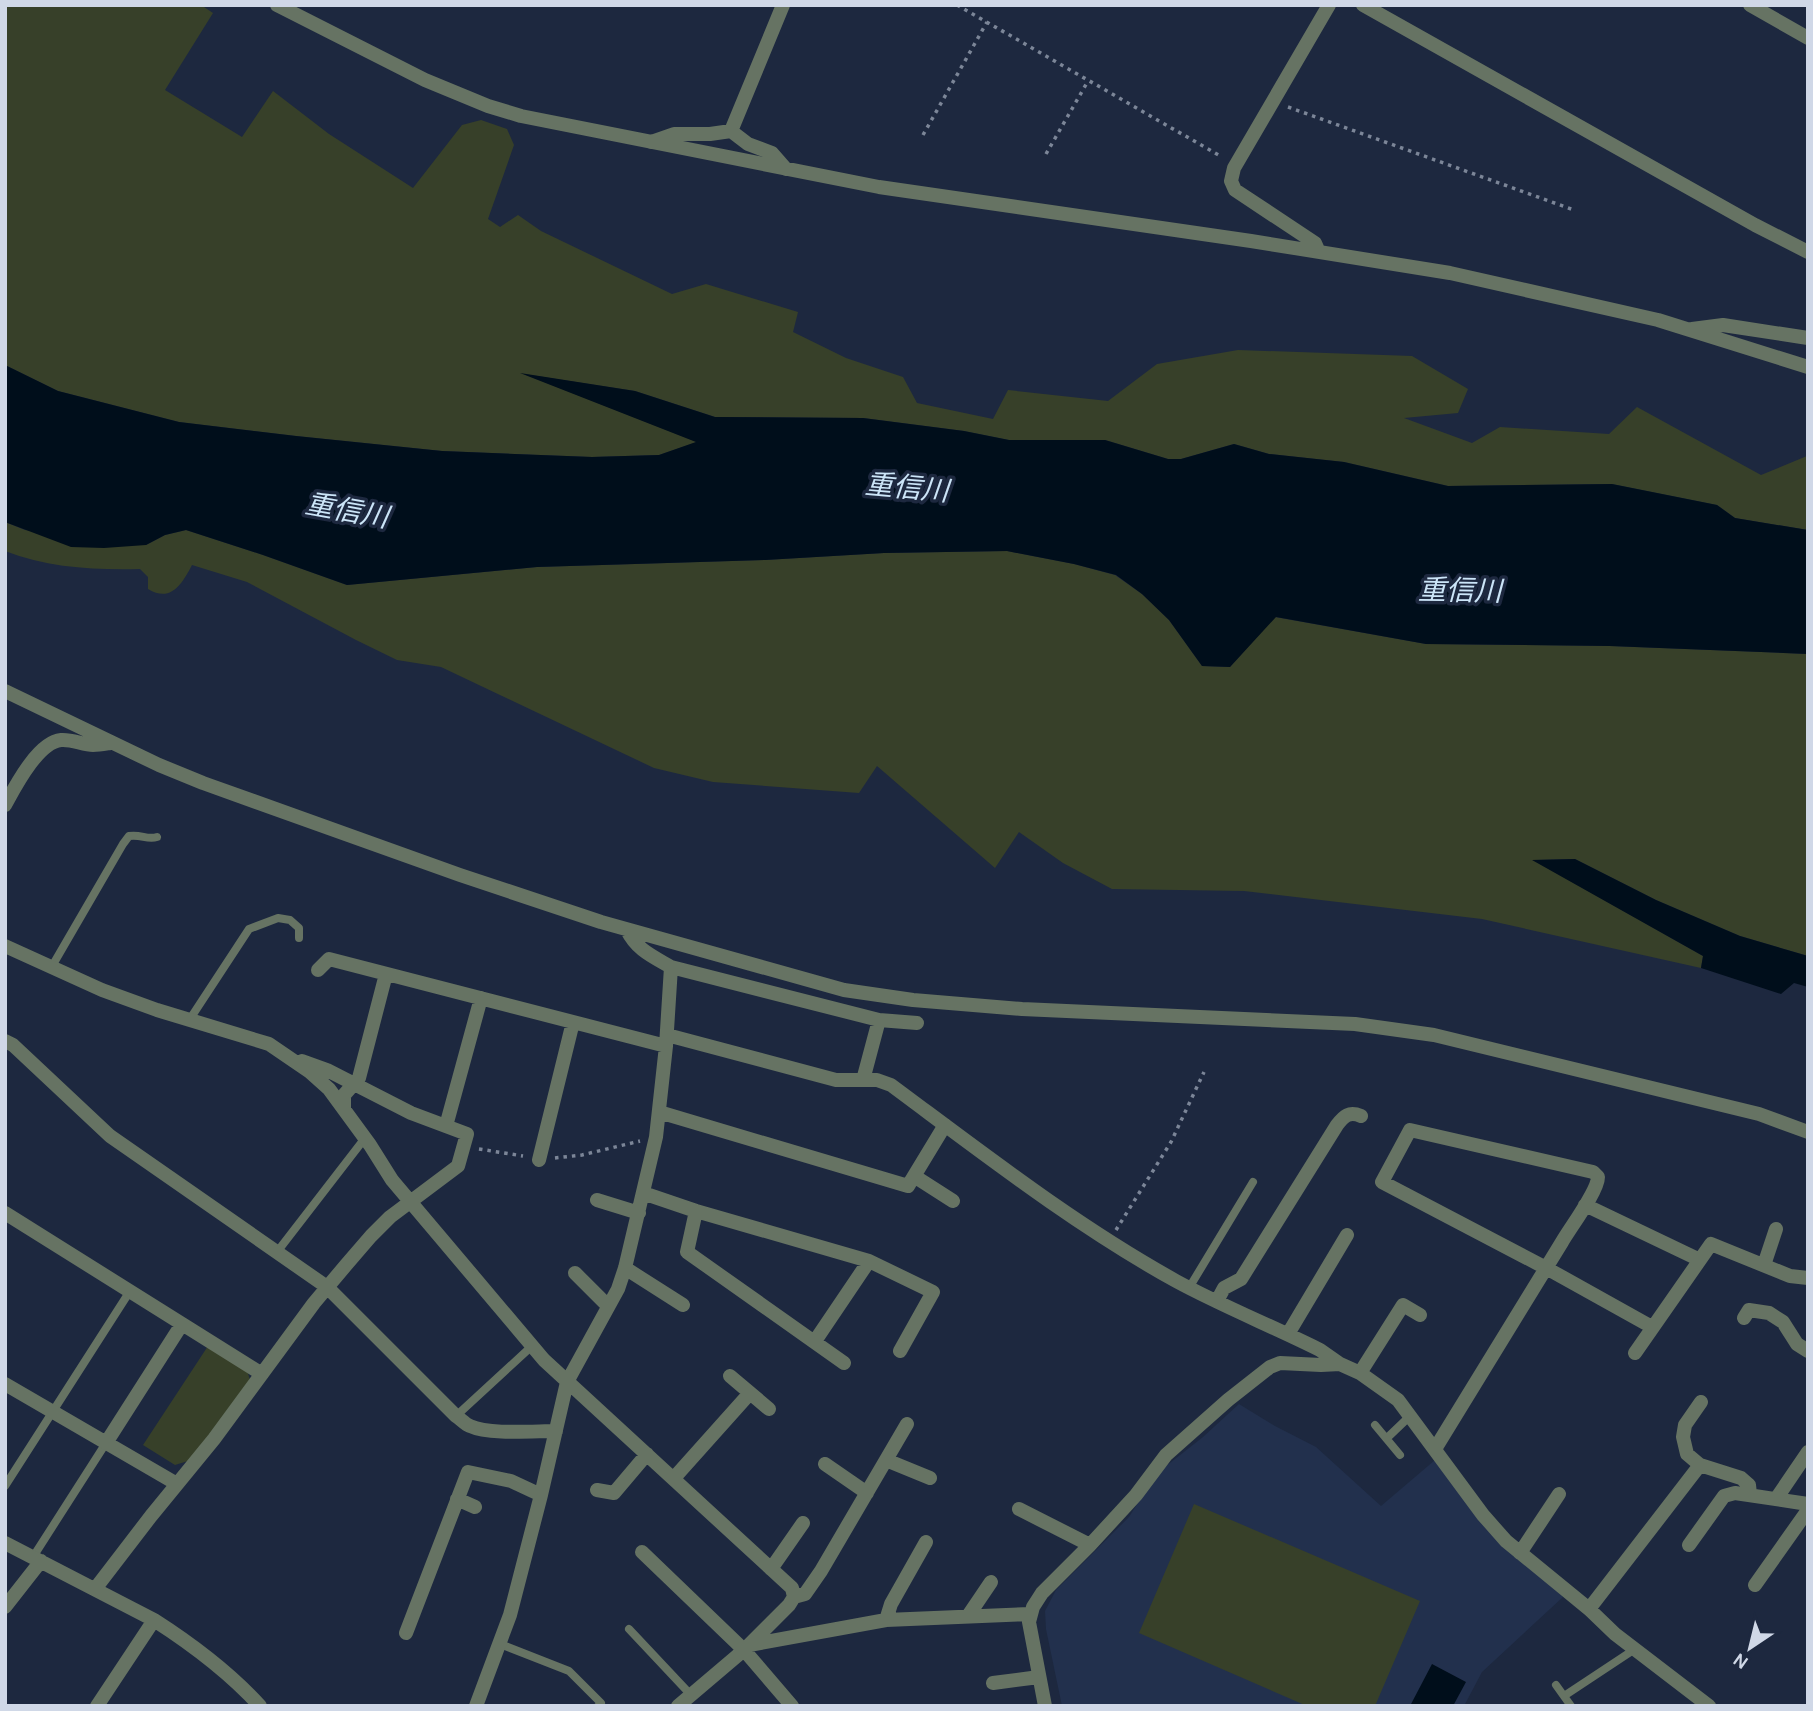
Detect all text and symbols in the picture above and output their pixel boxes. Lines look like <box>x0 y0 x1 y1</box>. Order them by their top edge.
water label: 重信川 <box>864 467 953 508</box>
water label: 重信川 <box>303 487 394 535</box>
water label: 重信川 <box>1418 573 1505 608</box>
north arrow <box>1715 1613 1785 1683</box>
text: N <box>1729 1648 1753 1674</box>

